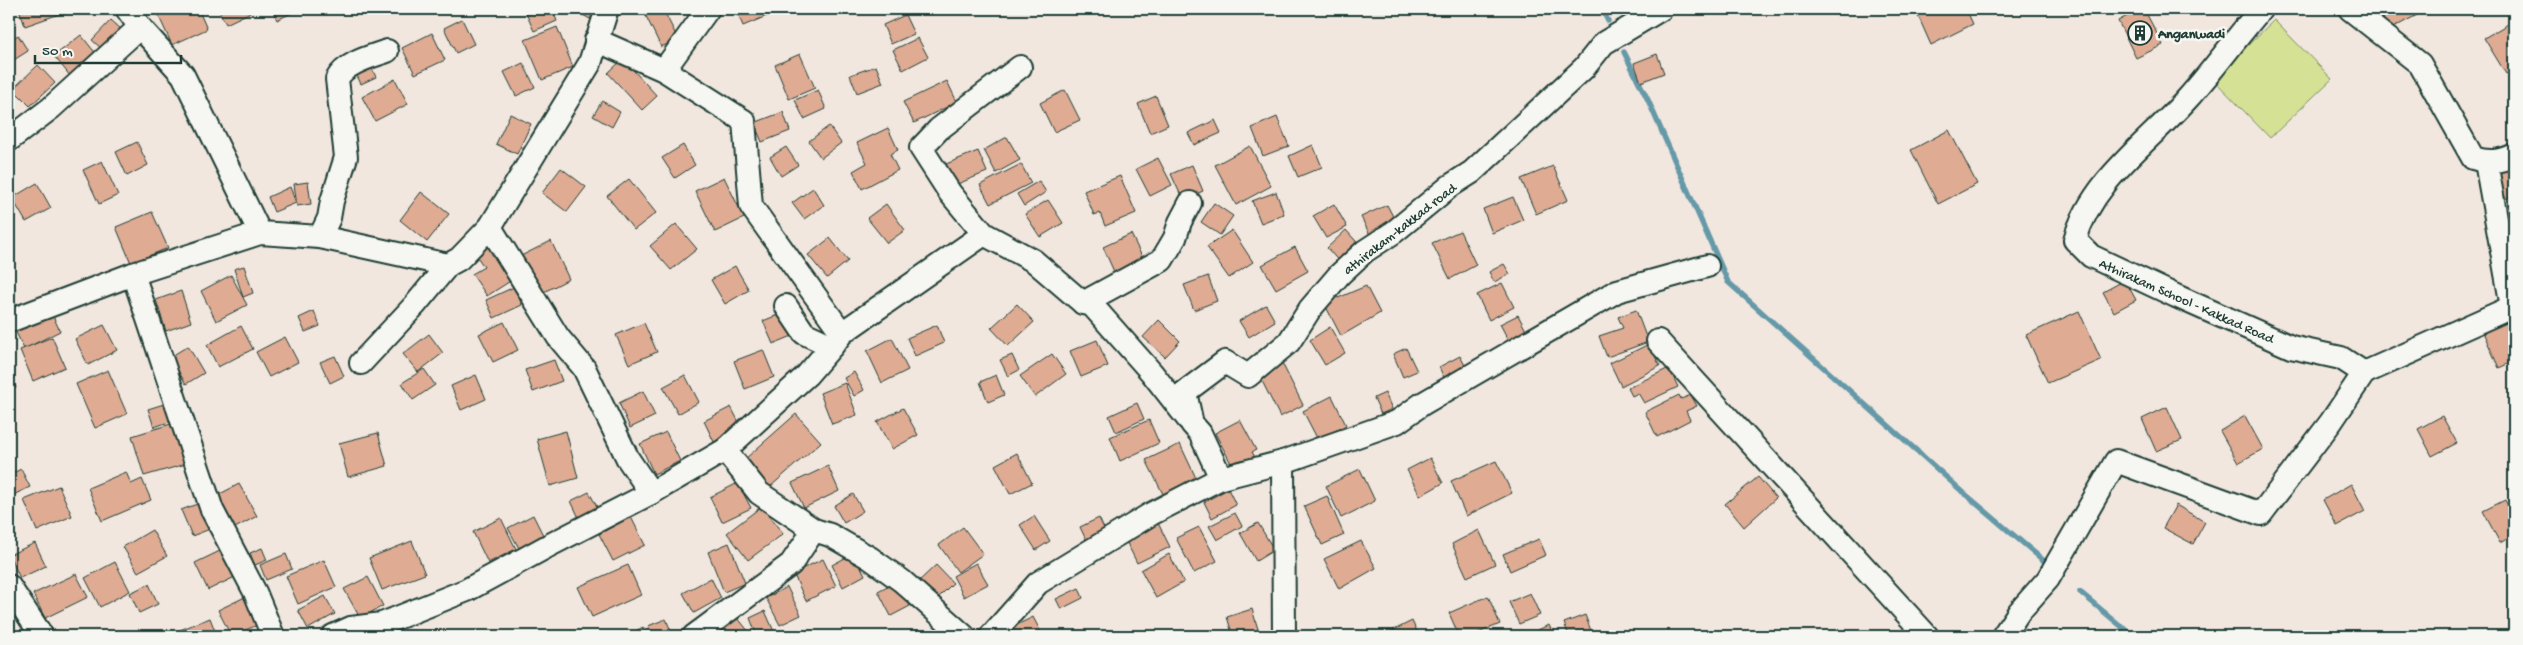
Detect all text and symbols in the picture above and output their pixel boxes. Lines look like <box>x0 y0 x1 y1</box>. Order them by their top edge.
building icon: Anganwadi <box>2127 20 2153 46</box>
place label: Anganwadi <box>2157 27 2225 44</box>
scale bar <box>35 32 181 64</box>
text: 50 m <box>42 43 73 61</box>
street label: athirakam-kakkad road <box>1340 179 1462 279</box>
street label: Athirakam School - Kakkad Road <box>2096 256 2278 349</box>

